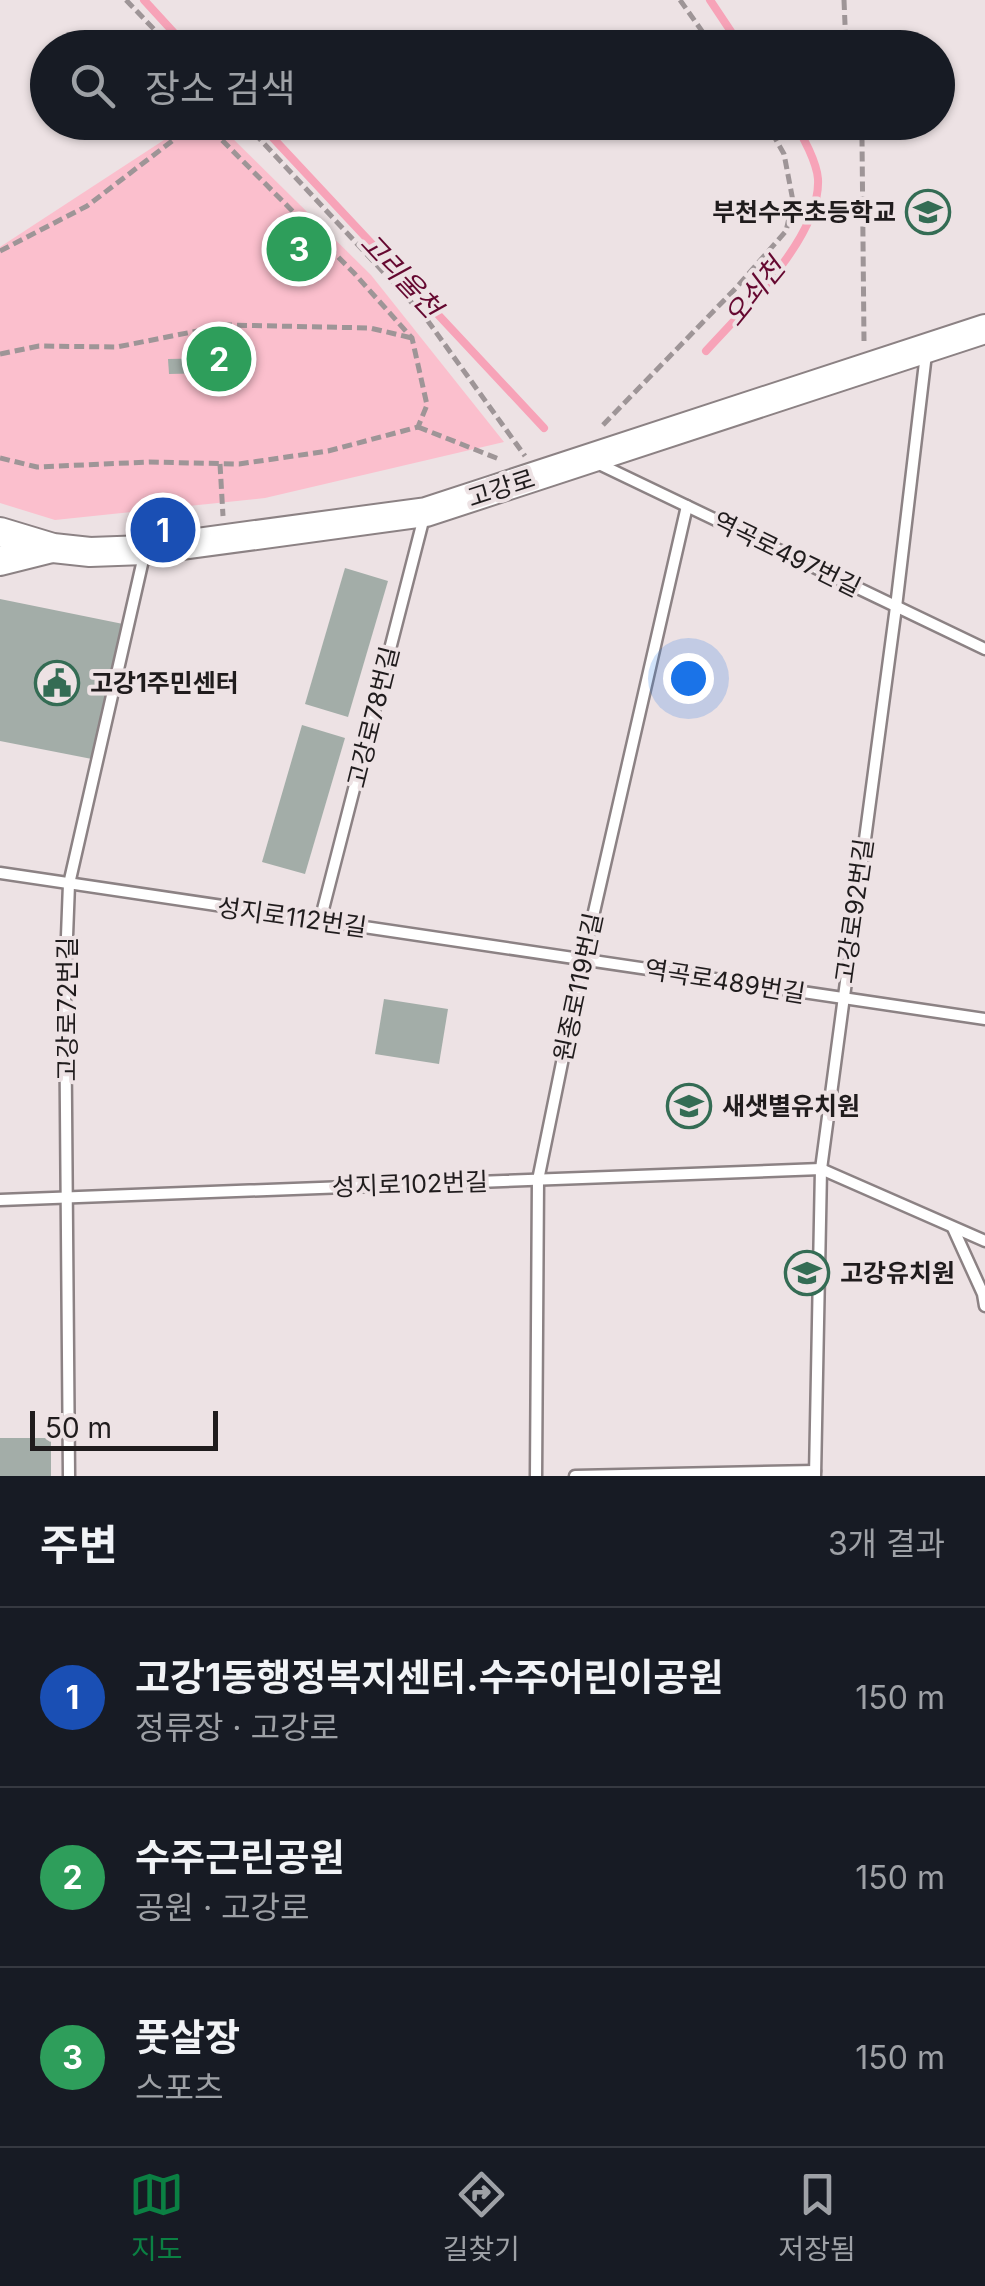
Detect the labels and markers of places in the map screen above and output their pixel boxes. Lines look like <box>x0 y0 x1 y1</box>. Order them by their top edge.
school or university icon: 부천수주초등학교 <box>905 189 951 235</box>
place label: 부천수주초등학교 <box>712 197 896 227</box>
pin: 3 <box>266 212 332 286</box>
pin: 2 <box>186 322 252 396</box>
pin: 1 <box>130 492 196 568</box>
public building icon: 고강1주민센터 <box>34 660 80 706</box>
place label: 고강1주민센터 <box>90 668 239 698</box>
school or university icon: 새샛별유치원 <box>666 1083 712 1129</box>
place label: 새샛별유치원 <box>722 1091 860 1121</box>
school or university icon: 고강유치원 <box>784 1250 830 1296</box>
place label: 고강유치원 <box>840 1258 955 1288</box>

